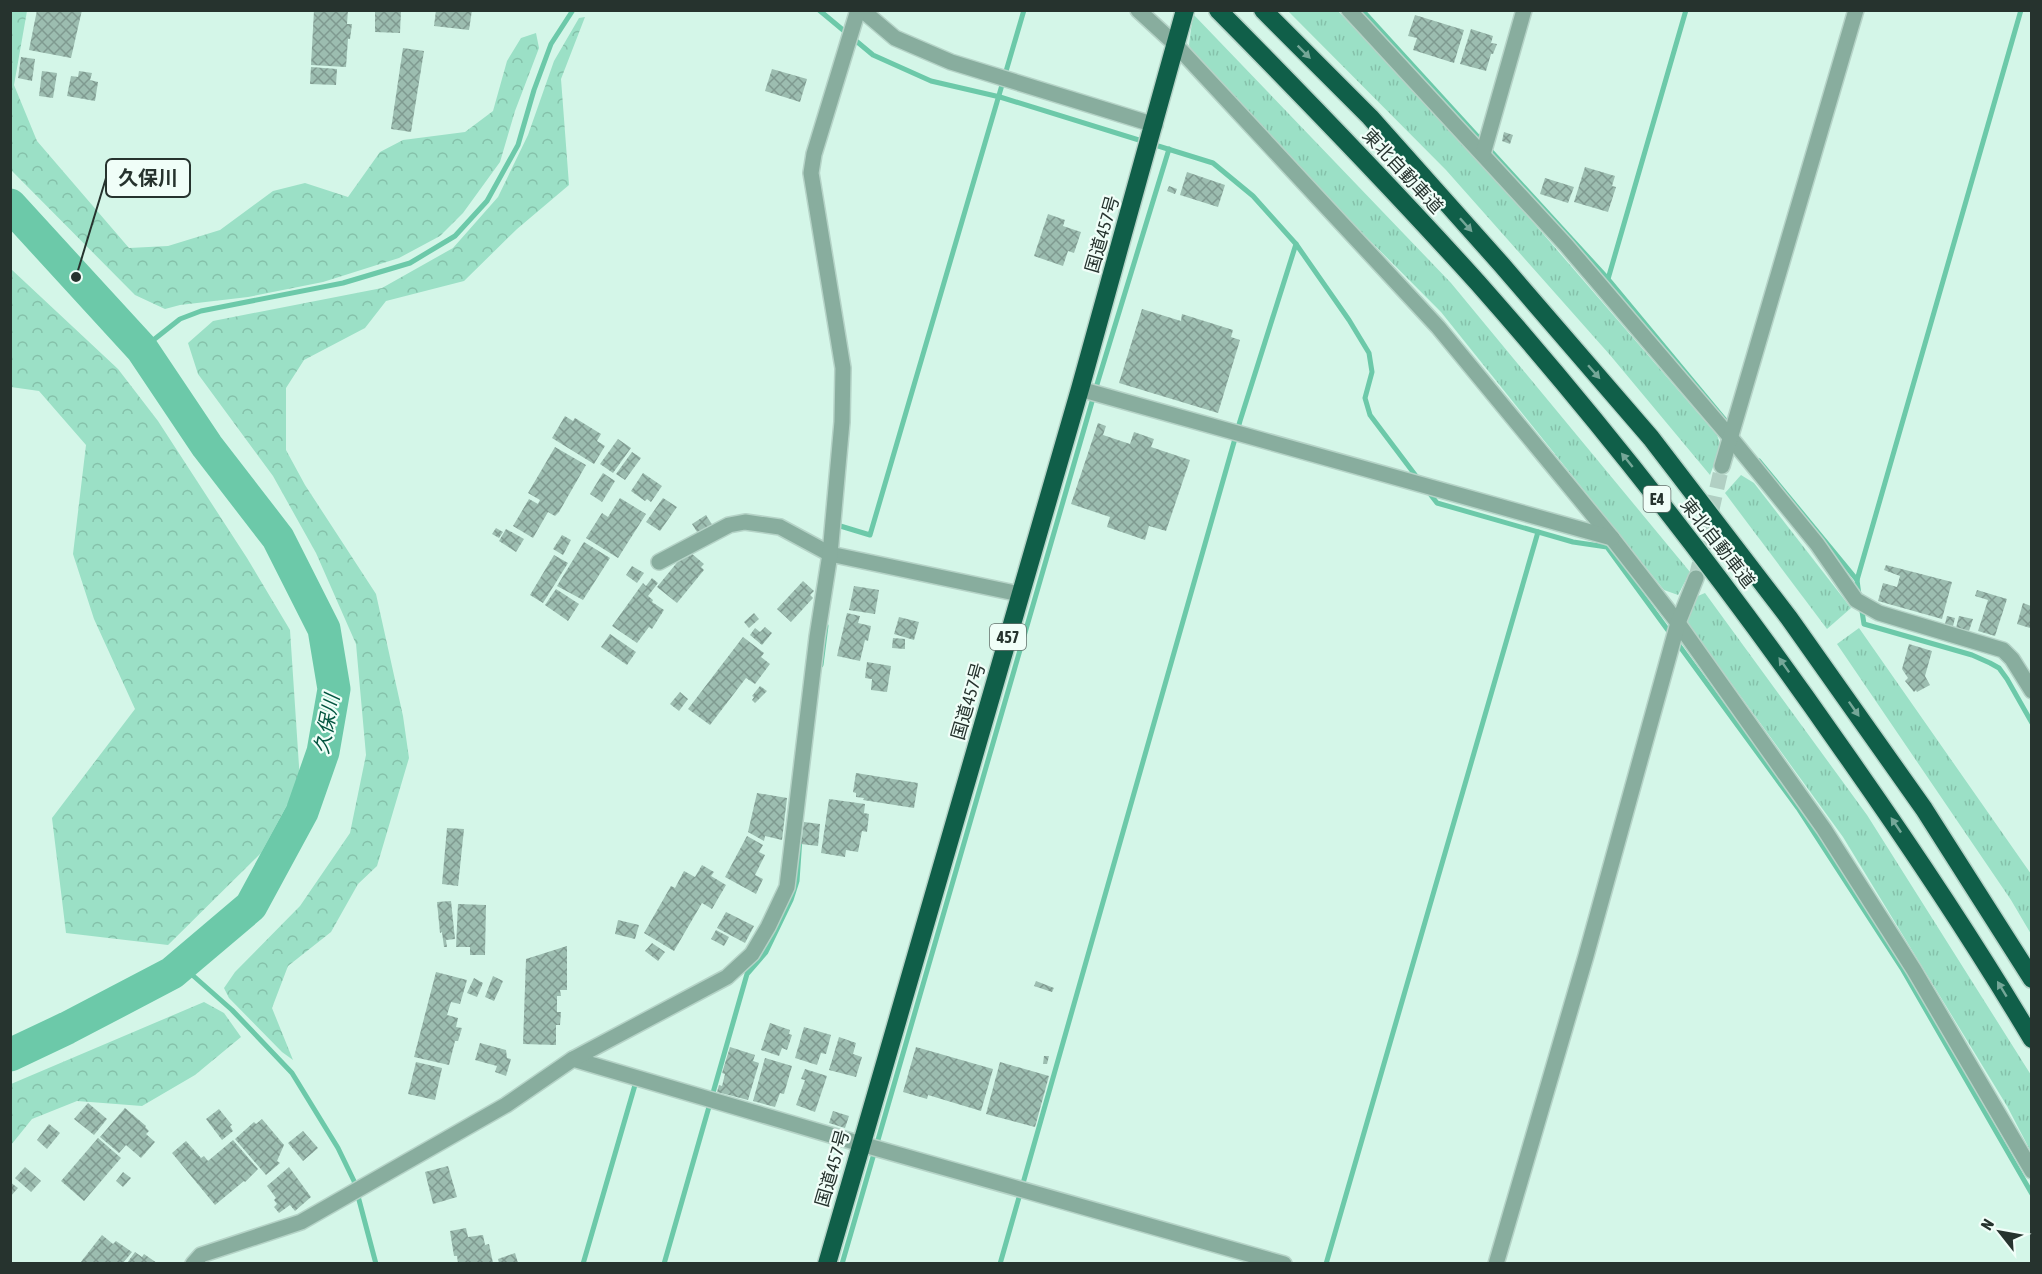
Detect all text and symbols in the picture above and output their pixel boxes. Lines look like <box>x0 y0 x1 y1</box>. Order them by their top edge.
one-way arrow <box>1297 44 1311 59</box>
street label: 東北自動車道 <box>1358 124 1448 218</box>
callout: 久保川 <box>106 159 190 197</box>
text: 久保川 <box>118 166 178 189</box>
street label: 国道457号 <box>1081 193 1123 275</box>
one-way arrow <box>1459 217 1472 232</box>
one-way arrow <box>1587 364 1600 379</box>
one-way arrow <box>1621 453 1634 468</box>
road number: E4 <box>1644 486 1670 512</box>
street label: 東北自動車道 <box>1676 494 1760 592</box>
road number: 457 <box>990 624 1026 650</box>
one-way arrow <box>1779 657 1790 673</box>
street label: 国道457号 <box>947 660 989 742</box>
water label: 久保川 <box>309 690 343 756</box>
one-way arrow <box>1848 701 1860 717</box>
one-way arrow <box>1890 817 1901 833</box>
one-way arrow <box>1996 981 2007 997</box>
street label: 国道457号 <box>811 1127 853 1209</box>
north arrow <box>1970 1202 2030 1262</box>
text: N <box>1977 1216 1997 1233</box>

